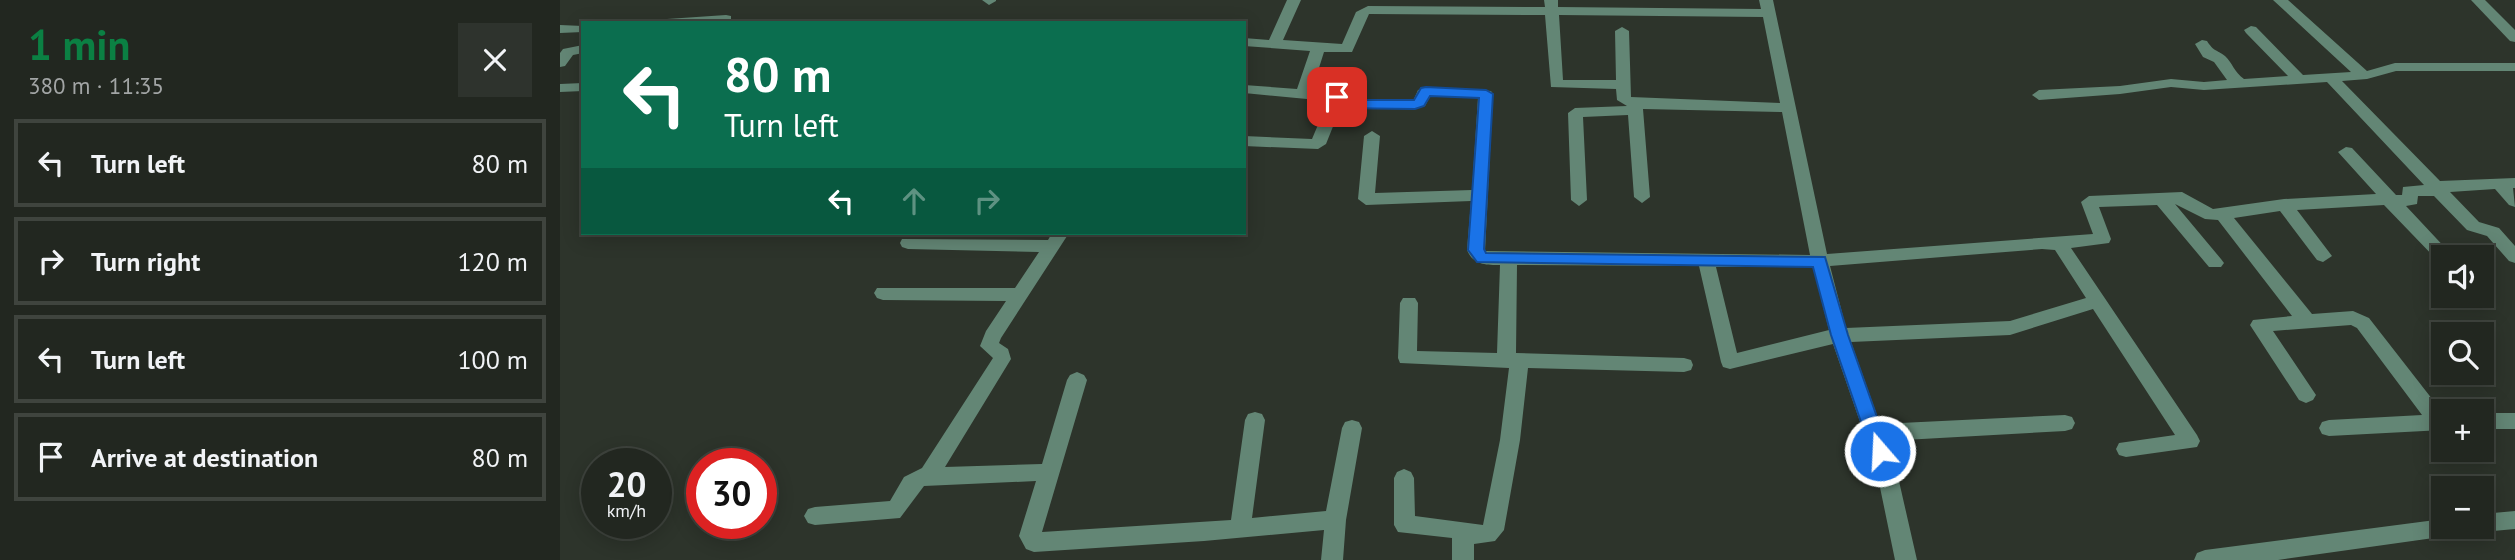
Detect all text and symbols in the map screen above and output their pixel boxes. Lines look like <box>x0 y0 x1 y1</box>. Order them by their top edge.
text: 1 min <box>28 17 130 72</box>
button: close <box>458 23 532 97</box>
text: 80 m <box>724 42 831 106</box>
icon: left <box>609 49 700 140</box>
pin <box>1307 67 1367 127</box>
text: 380 m · 11:35 <box>28 71 164 100</box>
icon: arrive <box>1318 78 1356 116</box>
text: Turn left <box>724 104 839 146</box>
icon: left <box>32 144 70 182</box>
text: Turn left <box>91 147 185 180</box>
text: 80 m <box>472 147 528 180</box>
icon: left <box>822 182 860 220</box>
icon: ahead <box>895 182 933 220</box>
icon: right <box>968 182 1006 220</box>
icon: right <box>32 242 70 280</box>
text: Turn right <box>91 245 200 278</box>
text: 120 m <box>457 245 528 278</box>
map controls <box>2431 245 2494 539</box>
button: sound <box>2431 245 2494 308</box>
button: search <box>2431 322 2494 385</box>
icon: left <box>32 340 70 378</box>
text: Turn left <box>91 343 185 376</box>
text: 100 m <box>457 343 528 376</box>
button: + <box>2431 399 2494 462</box>
position arrow <box>1843 414 1917 488</box>
icon: arrive <box>32 438 70 476</box>
text: Arrive at destination <box>91 441 318 474</box>
text: 80 m <box>472 441 528 474</box>
speed limit sign: 30 <box>686 448 777 539</box>
text: 20 <box>607 461 646 507</box>
button: − <box>2431 476 2494 539</box>
text: km/h <box>607 499 646 522</box>

